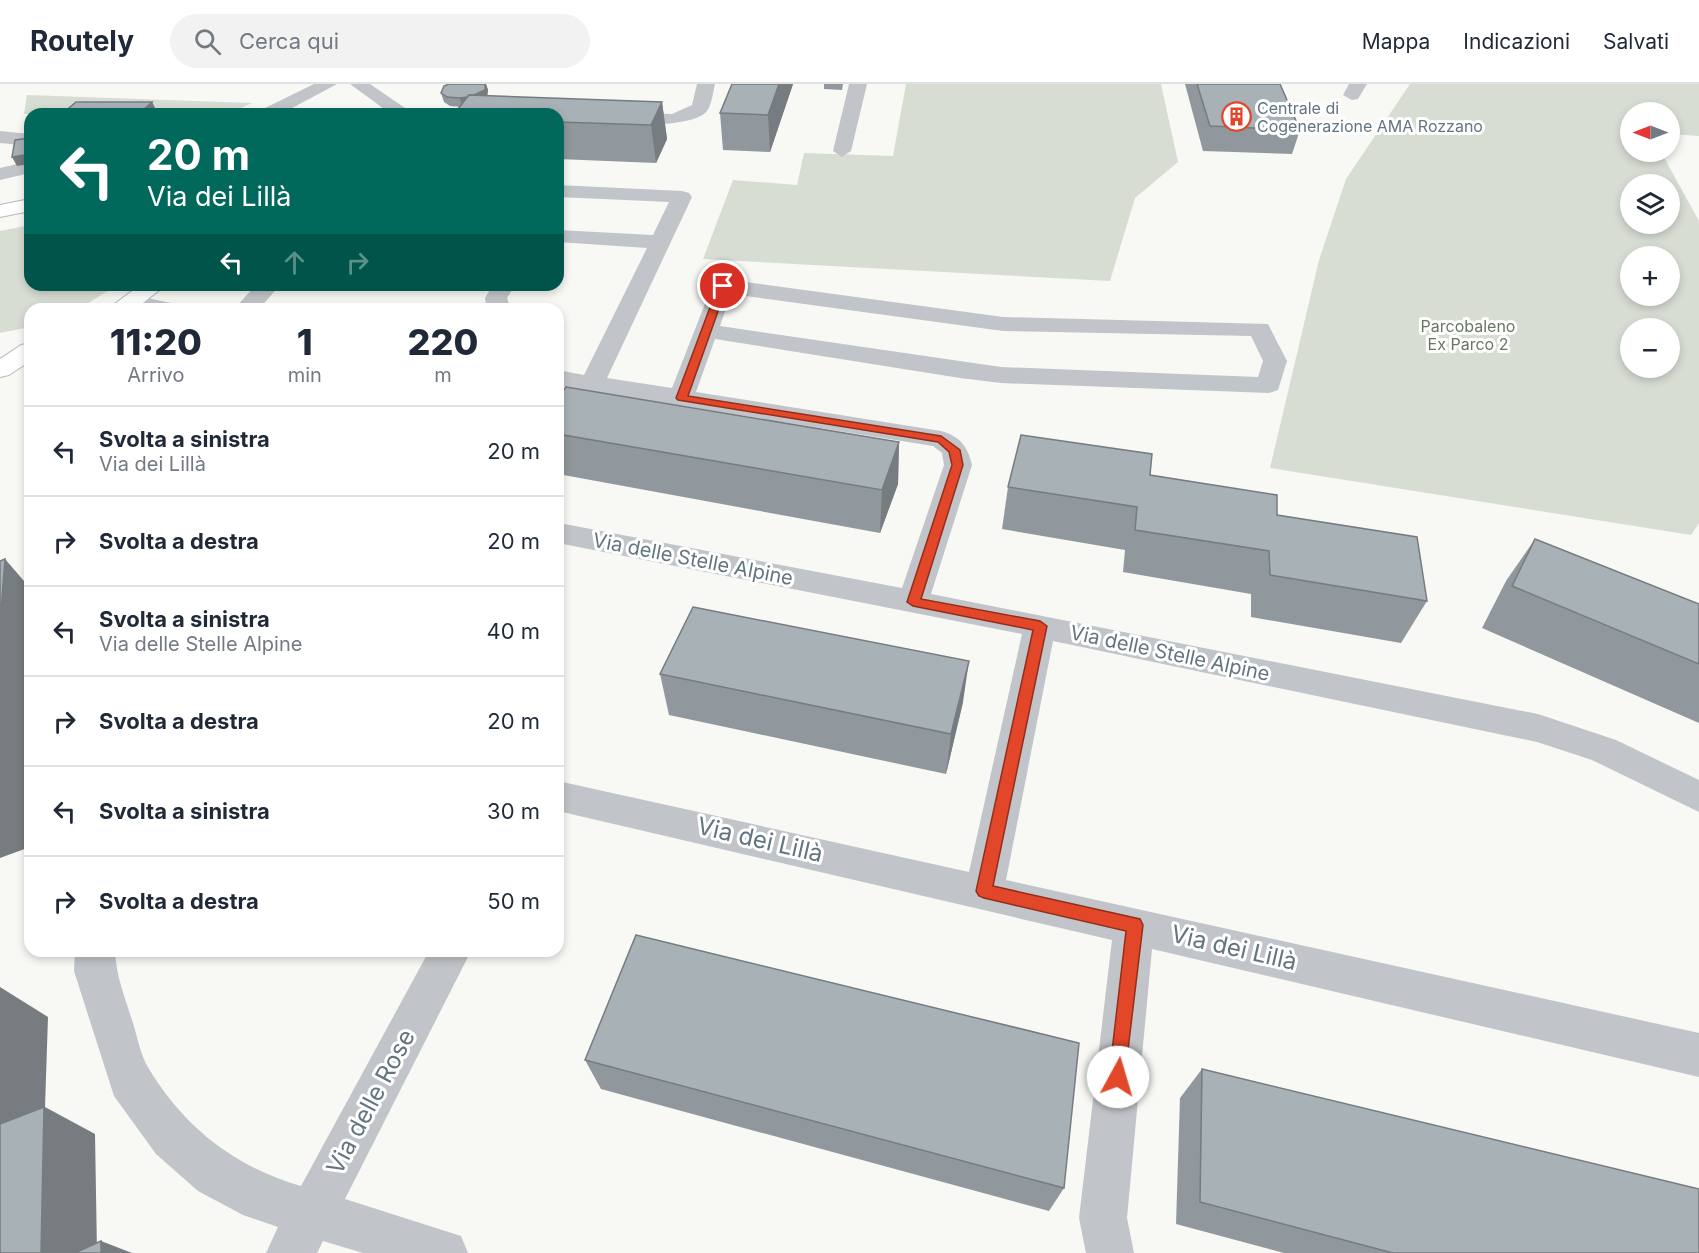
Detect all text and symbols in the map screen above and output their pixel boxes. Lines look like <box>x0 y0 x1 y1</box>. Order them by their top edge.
search box <box>170 14 590 68</box>
text: Routely <box>30 24 134 58</box>
icon: search <box>191 25 224 58</box>
text: Cerca qui <box>239 28 339 54</box>
text: Mappa <box>1362 29 1430 54</box>
text: Indicazioni <box>1463 29 1570 54</box>
text: Salvati <box>1603 29 1669 54</box>
place label: Centrale di Cogenerazione AMA Rozzano <box>1257 98 1483 136</box>
building icon: Centrale di Cogenerazione AMA Rozzano <box>1220 101 1252 133</box>
north arrow <box>1620 102 1680 162</box>
map controls <box>1620 102 1680 378</box>
text: 20 m <box>147 129 250 180</box>
icon: left <box>48 132 126 210</box>
button: layers <box>1620 174 1680 234</box>
text: Via dei Lillà <box>147 180 291 213</box>
icon: left <box>215 246 248 279</box>
icon: ahead <box>278 246 311 279</box>
icon: right <box>341 246 374 279</box>
button: + <box>1620 246 1680 306</box>
pin <box>697 260 748 311</box>
icon: arrive <box>706 269 739 302</box>
park label: Parcobaleno Ex Parco 2 <box>1421 316 1515 354</box>
button: − <box>1620 318 1680 378</box>
text: 11:20 <box>110 320 202 364</box>
text: 1 <box>297 320 313 364</box>
text: 220 <box>408 320 478 364</box>
text: Arrivo <box>127 363 184 387</box>
text: min <box>288 363 322 387</box>
text: m <box>434 363 452 387</box>
text: Svolta a sinistra <box>99 426 270 452</box>
icon: left <box>48 435 81 468</box>
text: 20 m <box>487 438 540 464</box>
text: Via dei Lillà <box>99 452 206 476</box>
icon: right <box>48 525 81 558</box>
text: Svolta a destra <box>99 528 259 554</box>
text: 20 m <box>487 528 540 554</box>
street label: Via delle Stelle Alpine <box>591 528 795 590</box>
text: Svolta a sinistra <box>99 606 270 632</box>
icon: left <box>48 615 81 648</box>
text: 40 m <box>486 618 540 644</box>
street label: Via delle Stelle Alpine <box>1068 620 1272 686</box>
text: Via delle Stelle Alpine <box>99 632 302 656</box>
icon: right <box>48 705 81 738</box>
text: Svolta a destra <box>99 708 259 734</box>
text: 20 m <box>487 708 540 734</box>
icon: left <box>48 795 81 828</box>
text: Svolta a sinistra <box>99 798 270 824</box>
text: 30 m <box>487 798 540 824</box>
street label: Via dei Lillà <box>694 811 826 868</box>
icon: right <box>48 885 81 918</box>
text: Svolta a destra <box>99 888 259 914</box>
text: 50 m <box>487 888 540 914</box>
street label: Via dei Lillà <box>1168 919 1300 976</box>
street label: Via delle Rose <box>320 1024 421 1179</box>
position arrow <box>1086 1045 1150 1109</box>

